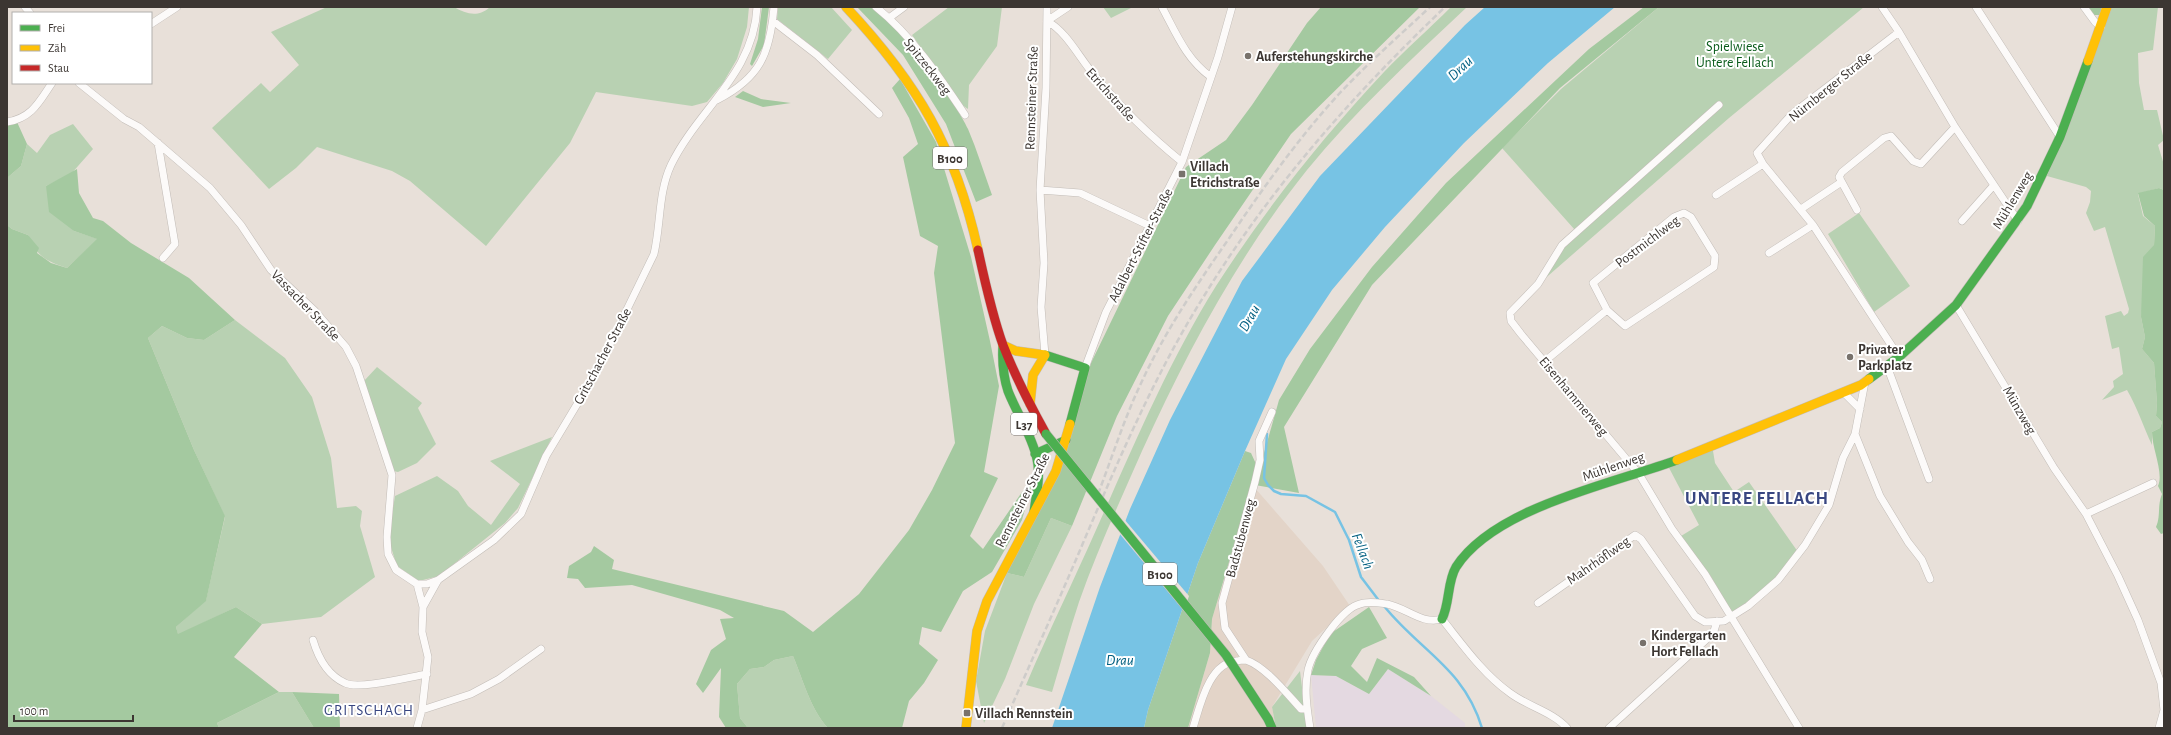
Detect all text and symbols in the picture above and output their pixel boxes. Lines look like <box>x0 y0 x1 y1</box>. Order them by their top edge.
legend <box>12 12 152 84</box>
text: Frei <box>48 22 65 34</box>
street label: Spitzeckweg <box>901 36 954 98</box>
park label: Spielwiese Untere Fellach <box>1696 40 1774 70</box>
text: Zäh <box>48 42 66 54</box>
street label: Rennsteiner Straße <box>1023 46 1041 150</box>
street label: Nürnberger Straße <box>1786 49 1875 124</box>
place label: Auferstehungskirche <box>1256 50 1374 64</box>
marker: Auferstehungskirche <box>1243 51 1253 61</box>
water label: Drau <box>1445 53 1476 83</box>
text: Stau <box>48 62 69 74</box>
street label: Etrichstraße <box>1083 65 1138 124</box>
road number: B100 <box>933 147 967 169</box>
place label: Villach Etrichstraße <box>1190 160 1260 190</box>
marker: Villach Etrichstraße <box>1177 169 1187 179</box>
street label: Mühlenweg <box>1990 169 2036 232</box>
street label: Adalbert-Stifter-Straße <box>1106 186 1176 305</box>
street label: Postmichlweg <box>1613 213 1682 270</box>
street label: Vassacher Straße <box>268 268 342 344</box>
water label: Drau <box>1236 302 1263 334</box>
street label: Gritschacher Straße <box>572 306 634 407</box>
place label: Privater Parkplatz <box>1858 343 1912 373</box>
marker: Privater Parkplatz <box>1845 352 1855 362</box>
street label: Eisenhammerweg <box>1536 354 1610 439</box>
street label: Münzweg <box>2000 384 2039 437</box>
road number: L37 <box>1011 413 1037 435</box>
street label: Mühlenweg <box>1581 450 1646 484</box>
street label: Rennsteiner Straße <box>993 451 1053 550</box>
district label: UNTERE FELLACH <box>1685 490 1829 508</box>
street label: Badstubenweg <box>1224 497 1258 579</box>
water label: Fellach <box>1349 531 1376 571</box>
street label: Mahrhöflweg <box>1565 534 1633 588</box>
road number: B100 <box>1143 563 1177 585</box>
place label: Kindergarten Hort Fellach <box>1651 629 1726 659</box>
marker: Kindergarten Hort Fellach <box>1638 638 1648 648</box>
water label: Drau <box>1106 653 1134 668</box>
scale bar <box>14 697 133 723</box>
district label: GRITSCHACH <box>324 703 414 718</box>
text: 100 m <box>20 705 48 717</box>
place label: Villach Rennstein <box>975 707 1073 721</box>
marker: Villach Rennstein <box>962 708 972 718</box>

